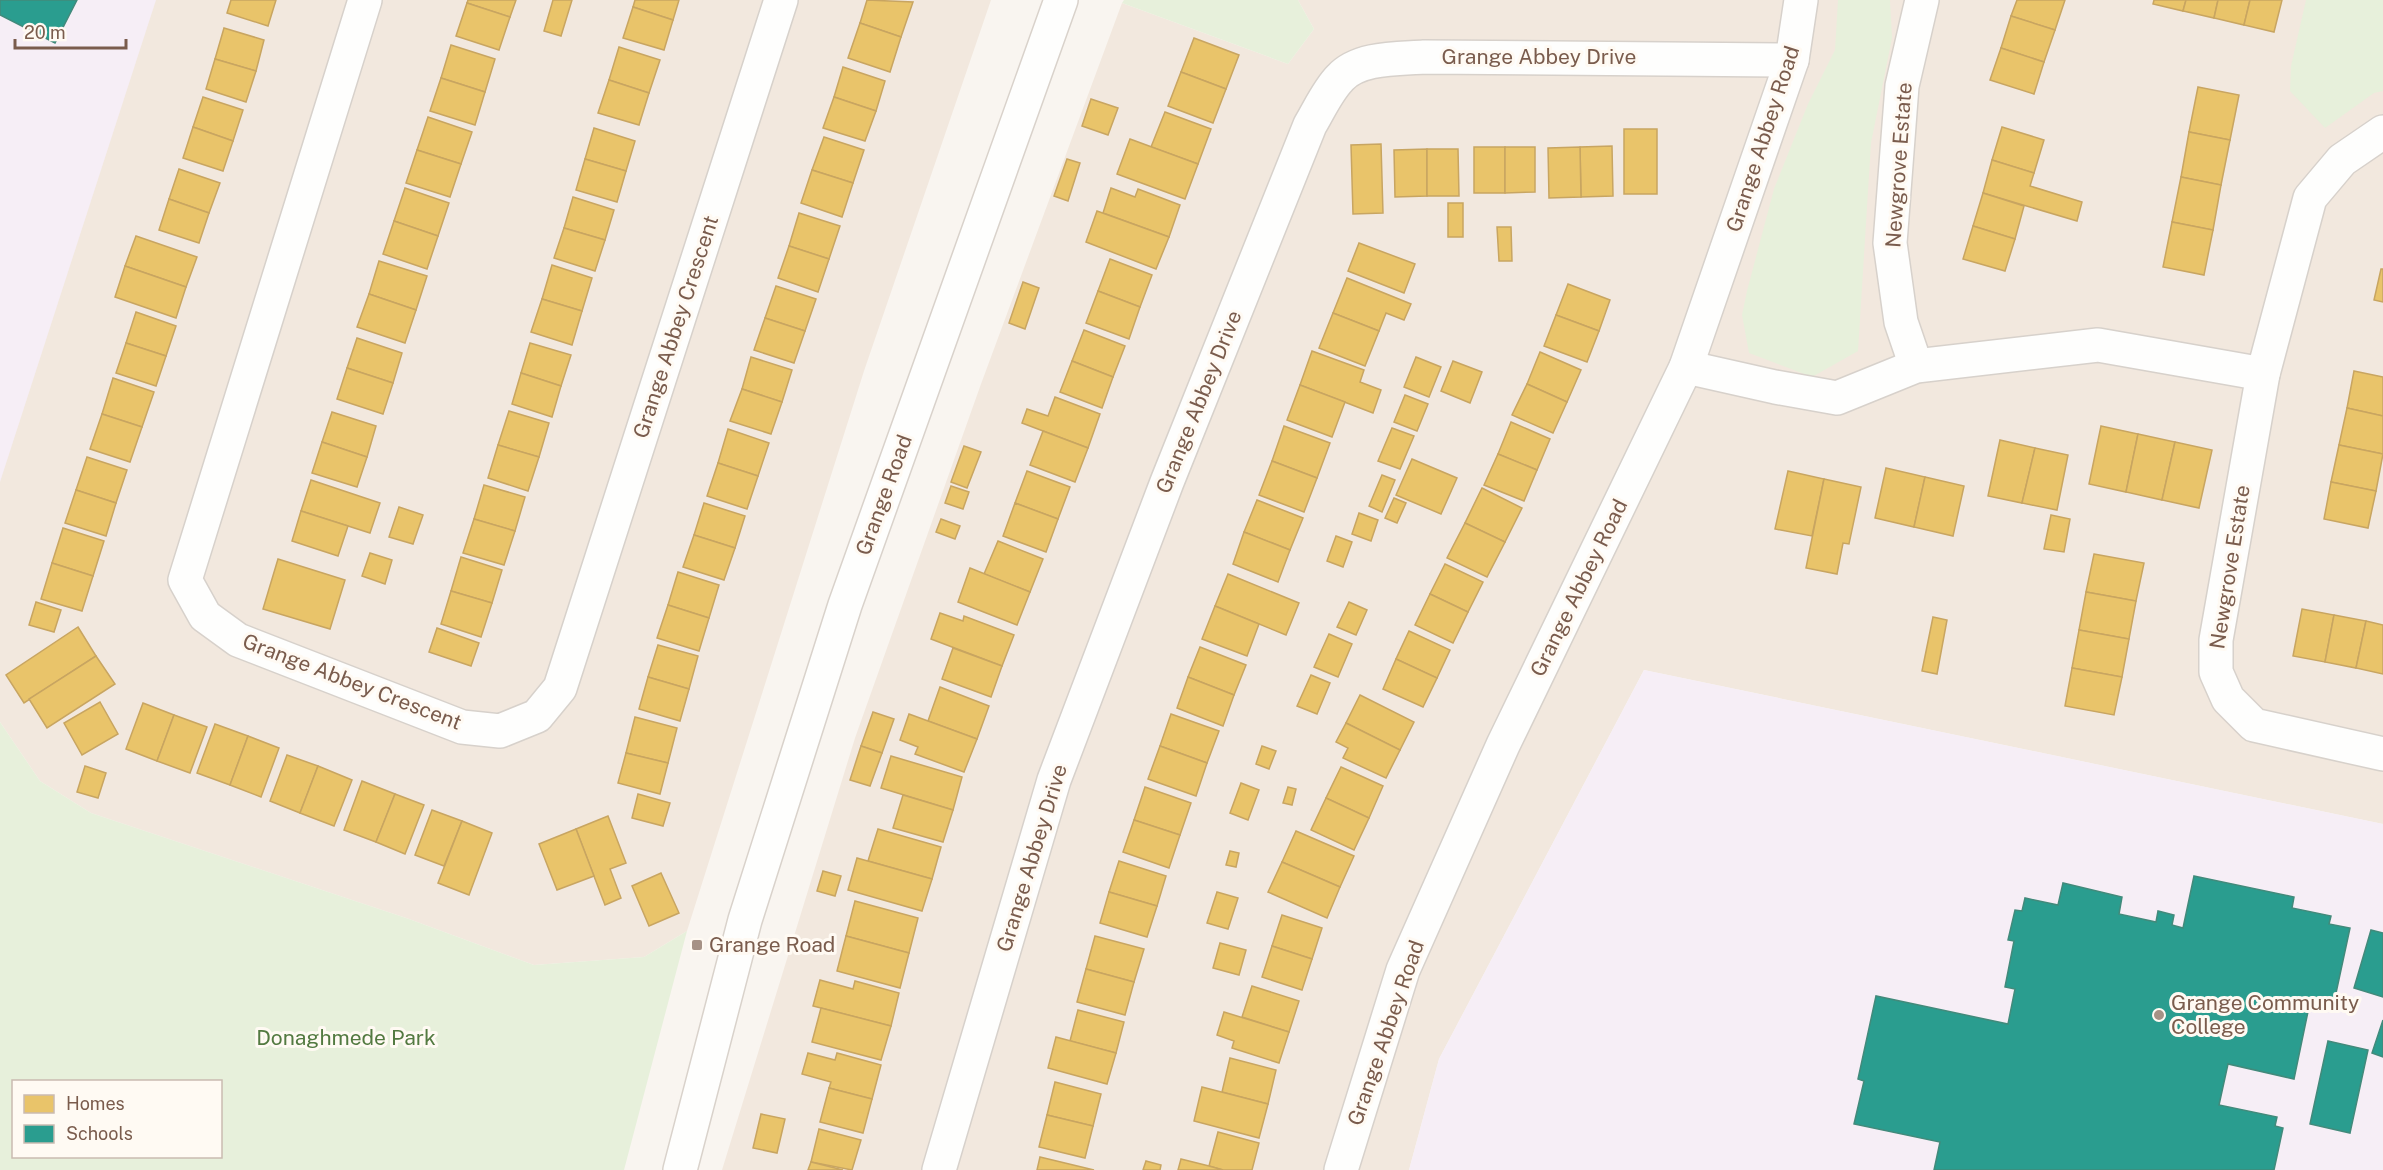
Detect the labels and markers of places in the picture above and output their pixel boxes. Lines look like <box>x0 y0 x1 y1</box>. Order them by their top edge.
place label: Grange Road <box>709 932 835 957</box>
marker: Grange Road <box>690 938 704 952</box>
place label: Grange Community College <box>2171 990 2359 1039</box>
marker: Grange Community College <box>2152 1008 2166 1022</box>

